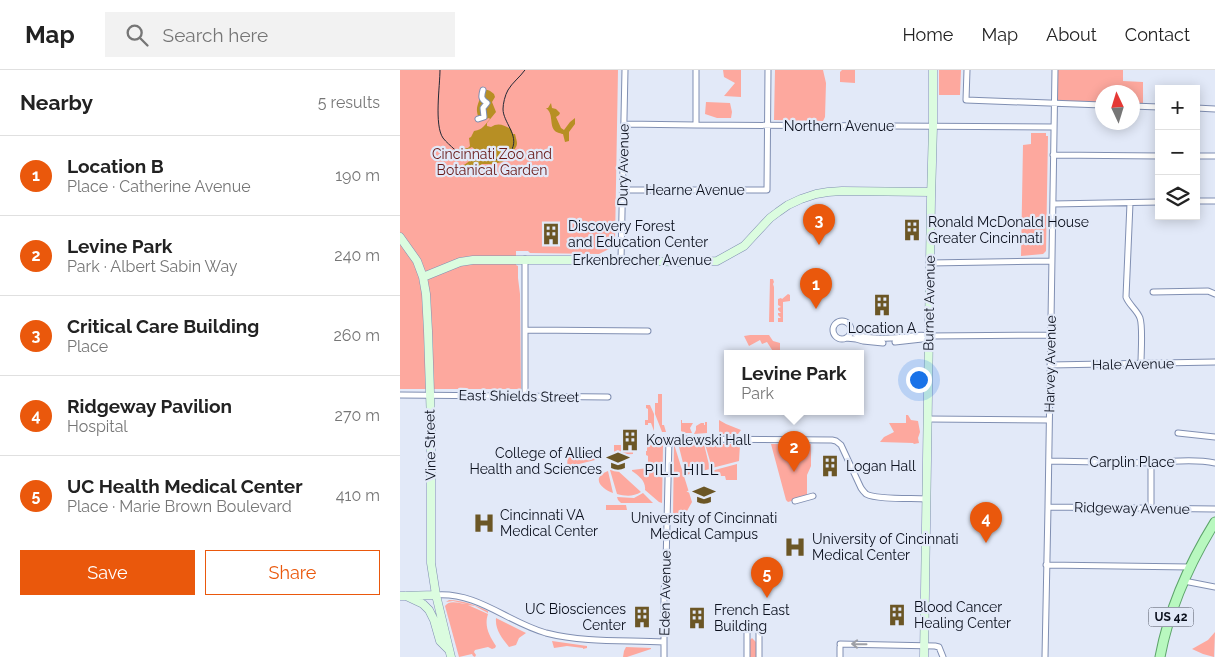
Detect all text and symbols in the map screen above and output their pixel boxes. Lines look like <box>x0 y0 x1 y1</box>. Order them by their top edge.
search box <box>105 12 455 57</box>
text: Map <box>25 20 75 49</box>
icon: search <box>123 21 151 49</box>
text: Search here <box>163 24 268 46</box>
text: Home <box>902 24 953 45</box>
text: Map <box>981 24 1018 45</box>
text: About <box>1046 24 1097 45</box>
text: Contact <box>1125 24 1190 45</box>
north arrow <box>1095 85 1140 130</box>
map controls <box>1155 85 1200 220</box>
button: + <box>1155 85 1200 130</box>
text: Nearby <box>20 90 93 115</box>
text: 5 results <box>318 93 380 112</box>
street label: Northern Avenue <box>784 118 894 134</box>
street label: Dury Avenue <box>614 124 632 206</box>
button: − <box>1155 130 1200 175</box>
park label: Cincinnati Zoo and Botanical Garden <box>432 146 552 178</box>
text: Location B <box>67 155 164 177</box>
text: 1 <box>32 166 40 185</box>
text: 190 m <box>335 166 380 185</box>
button: layers <box>1155 175 1200 220</box>
text: Place · Catherine Avenue <box>67 177 251 196</box>
street label: Hearne Avenue <box>645 182 745 198</box>
pin: 3 <box>803 204 835 245</box>
place label: Ronald McDonald House Greater Cincinnati <box>928 214 1089 246</box>
building icon: Ronald McDonald House Greater Cincinnati <box>899 217 925 243</box>
place label: Discovery Forest and Education Center <box>568 218 708 250</box>
building icon: Discovery Forest and Education Center <box>538 221 564 247</box>
text: Levine Park <box>67 235 172 257</box>
text: 2 <box>31 246 41 265</box>
text: 240 m <box>334 246 380 265</box>
street label: Erkenbrecher Avenue <box>572 252 712 268</box>
street label: Burnet Avenue <box>920 255 938 351</box>
text: Park · Albert Sabin Way <box>67 257 238 276</box>
pin: 1 <box>800 268 832 309</box>
building icon: Location A <box>869 292 895 318</box>
text: Critical Care Building <box>67 315 259 337</box>
street label: Harvey Avenue <box>1041 315 1059 413</box>
place label: Location A <box>848 320 917 336</box>
text: 3 <box>32 326 40 345</box>
text: 260 m <box>333 326 380 345</box>
text: Place <box>67 337 108 356</box>
popup <box>724 350 864 415</box>
street label: Hale Avenue <box>1092 355 1174 373</box>
text: Levine Park <box>741 362 847 384</box>
your location <box>906 367 932 393</box>
text: Park <box>741 384 774 403</box>
street label: East Shields Street <box>459 387 580 405</box>
text: Ridgeway Pavilion <box>67 395 232 417</box>
text: 4 <box>31 406 41 425</box>
text: 270 m <box>335 406 380 425</box>
street label: Vine Street <box>421 409 439 481</box>
text: Hospital <box>67 417 128 436</box>
building icon: Kowalewski Hall <box>617 427 643 453</box>
pin: 2 <box>778 431 810 472</box>
place label: Kowalewski Hall <box>646 432 751 448</box>
place label: College of Allied Health and Sciences <box>469 445 602 477</box>
school or university icon: College of Allied Health and Sciences <box>605 448 631 474</box>
building icon: Logan Hall <box>817 453 843 479</box>
street label: Carplin Place <box>1089 454 1175 470</box>
place label: Logan Hall <box>846 458 916 474</box>
district label: PILL HILL <box>644 461 720 479</box>
text: UC Health Medical Center <box>67 475 303 497</box>
school or university icon: University of Cincinnati Medical Campus <box>691 482 717 508</box>
text: 5 <box>32 486 40 505</box>
text: 410 m <box>336 486 380 505</box>
text: Place · Marie Brown Boulevard <box>67 497 292 516</box>
street label: Ridgeway Avenue <box>1074 499 1190 517</box>
pin: 4 <box>970 502 1002 543</box>
place label: Cincinnati VA Medical Center <box>500 507 598 539</box>
hospital icon: Cincinnati VA Medical Center <box>471 510 497 536</box>
place label: University of Cincinnati Medical Campus <box>631 510 777 542</box>
place label: University of Cincinnati Medical Center <box>812 531 959 563</box>
hospital icon: University of Cincinnati Medical Center <box>782 534 808 560</box>
button: Save <box>20 550 195 595</box>
button: Share <box>205 550 380 595</box>
street label: Eden Avenue <box>656 550 674 636</box>
pin: 5 <box>751 557 783 598</box>
place label: Blood Cancer Healing Center <box>914 599 1011 631</box>
place label: UC Biosciences Center <box>525 601 626 633</box>
place label: French East Building <box>714 602 790 634</box>
building icon: Blood Cancer Healing Center <box>884 602 910 628</box>
building icon: UC Biosciences Center <box>629 604 655 630</box>
building icon: French East Building <box>684 605 710 631</box>
road number: US 42 <box>1148 608 1194 626</box>
one-way arrow <box>851 639 867 649</box>

